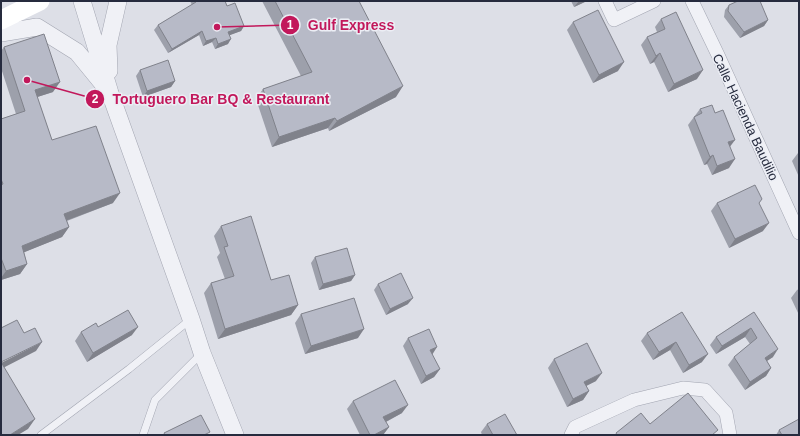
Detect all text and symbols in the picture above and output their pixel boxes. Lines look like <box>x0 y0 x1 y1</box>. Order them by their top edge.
callout: Gulf Express <box>280 12 402 38</box>
text: Gulf Express <box>308 17 394 33</box>
text: 1 <box>287 18 294 32</box>
street label: Calle Hacienda Baudilio <box>710 51 782 183</box>
callout: Tortuguero Bar BQ & Restaurant <box>85 86 337 112</box>
text: Tortuguero Bar BQ & Restaurant <box>113 91 330 107</box>
text: 2 <box>92 92 99 106</box>

